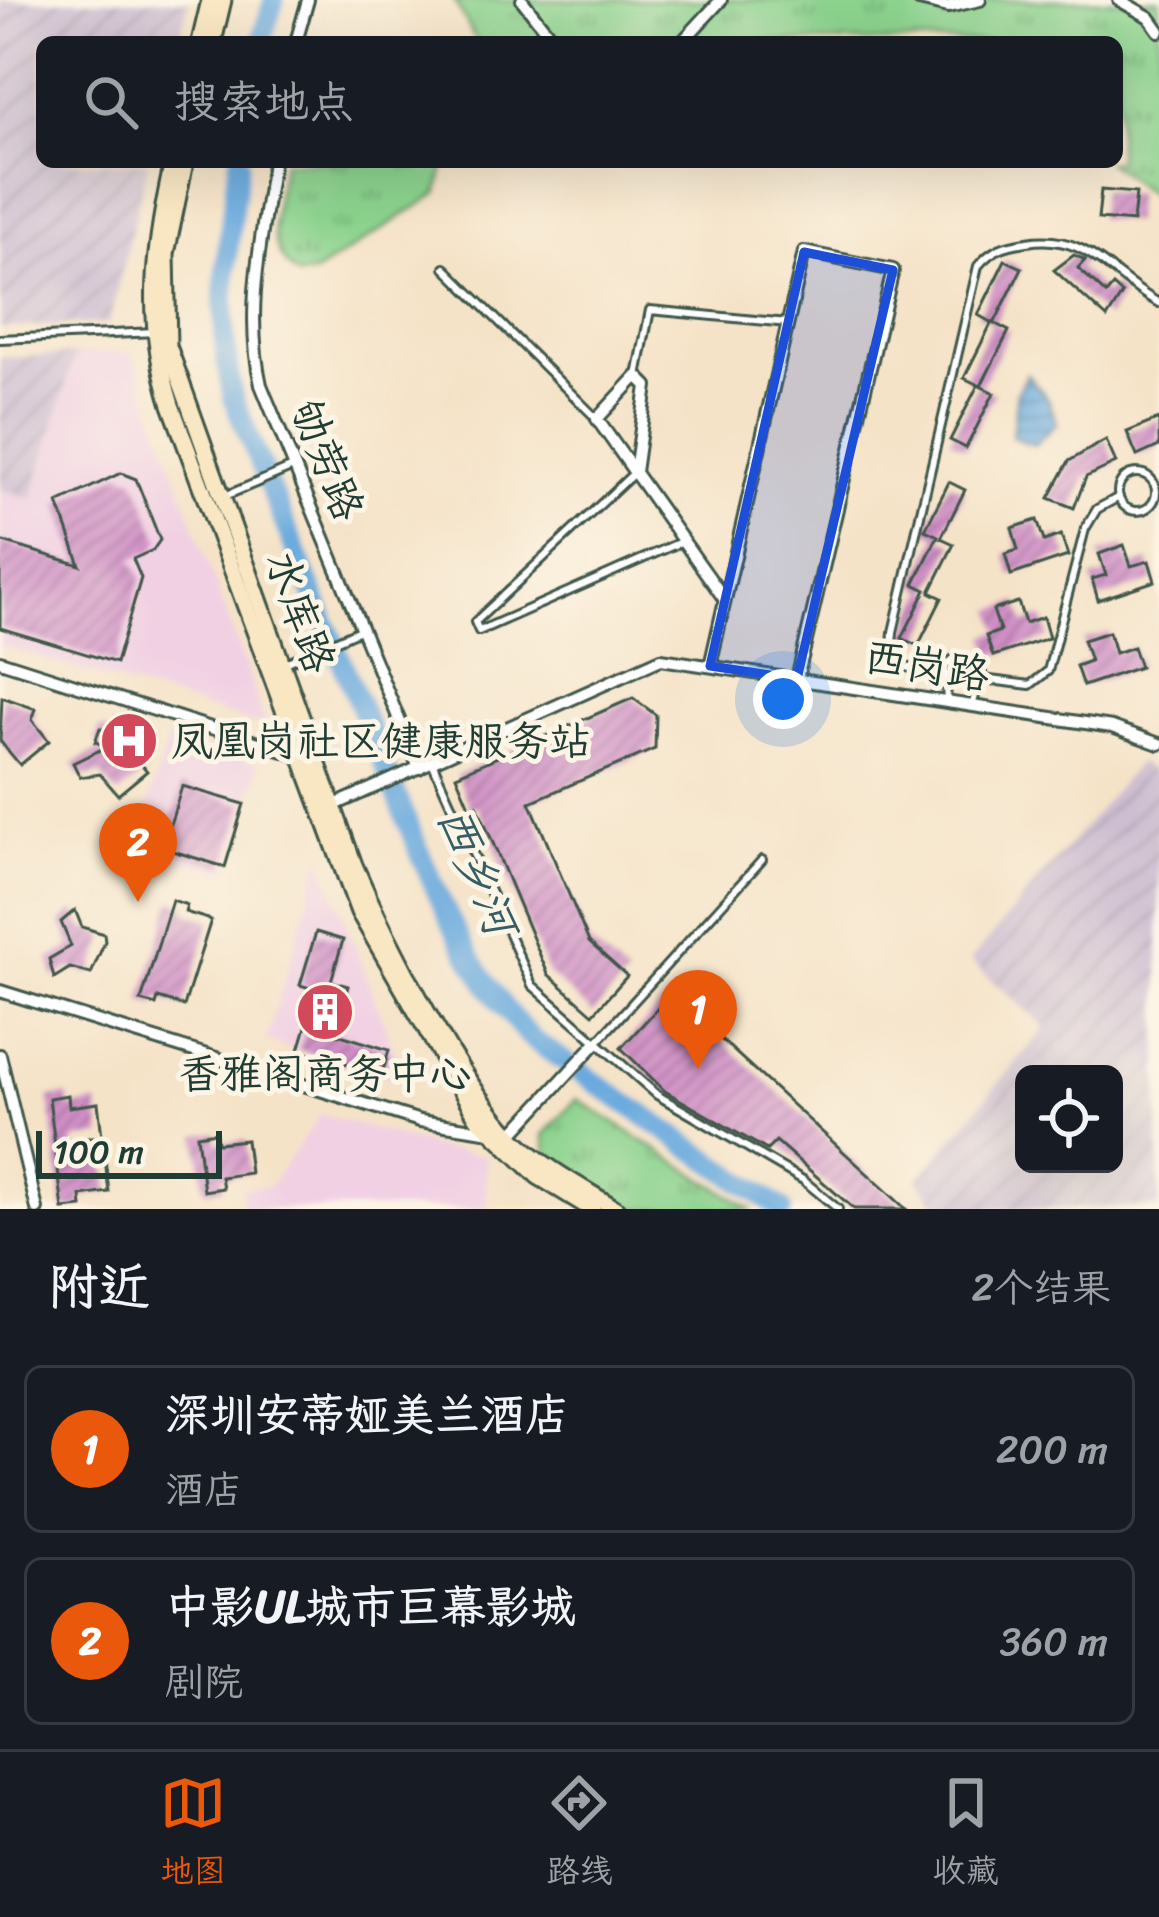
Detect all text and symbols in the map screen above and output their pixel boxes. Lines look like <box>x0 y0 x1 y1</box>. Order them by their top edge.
search box <box>36 36 1123 168</box>
text: 搜索地点 <box>174 62 354 142</box>
icon: search <box>78 69 144 135</box>
street label: 劬劳路 <box>269 388 385 532</box>
street label: 水库路 <box>244 540 356 684</box>
street label: 西岗路 <box>859 620 995 712</box>
your location <box>753 669 813 729</box>
place label: 凤凰岗社区健康服务站 <box>171 704 591 778</box>
hospital icon: 凤凰岗社区健康服务站 <box>98 710 160 772</box>
water label: 西乡河 <box>414 793 543 955</box>
pin: 2 <box>99 803 177 902</box>
pin: 1 <box>659 970 737 1069</box>
building icon: 香雅阁商务中心 <box>294 981 356 1043</box>
place label: 香雅阁商务中心 <box>178 1037 472 1111</box>
map controls <box>1015 1065 1123 1173</box>
button: locate <box>1015 1065 1123 1173</box>
text: 100 m <box>54 1123 144 1181</box>
scale bar <box>36 1125 222 1178</box>
text: 附近 <box>48 1242 150 1332</box>
text: 2个结果 <box>971 1253 1111 1322</box>
text: 深圳安蒂娅美兰酒店 <box>165 1375 570 1455</box>
text: 1 <box>82 1415 98 1484</box>
text: 200 m <box>996 1415 1108 1484</box>
text: 酒店 <box>165 1455 243 1524</box>
text: 中影UL城市巨幕影城 <box>165 1567 576 1647</box>
text: 2 <box>79 1607 101 1676</box>
text: 360 m <box>1000 1607 1108 1676</box>
text: 剧院 <box>165 1647 243 1716</box>
tab: 地图 <box>160 1770 226 1900</box>
tab: 路线 <box>546 1770 612 1900</box>
tab: 收藏 <box>933 1770 999 1900</box>

